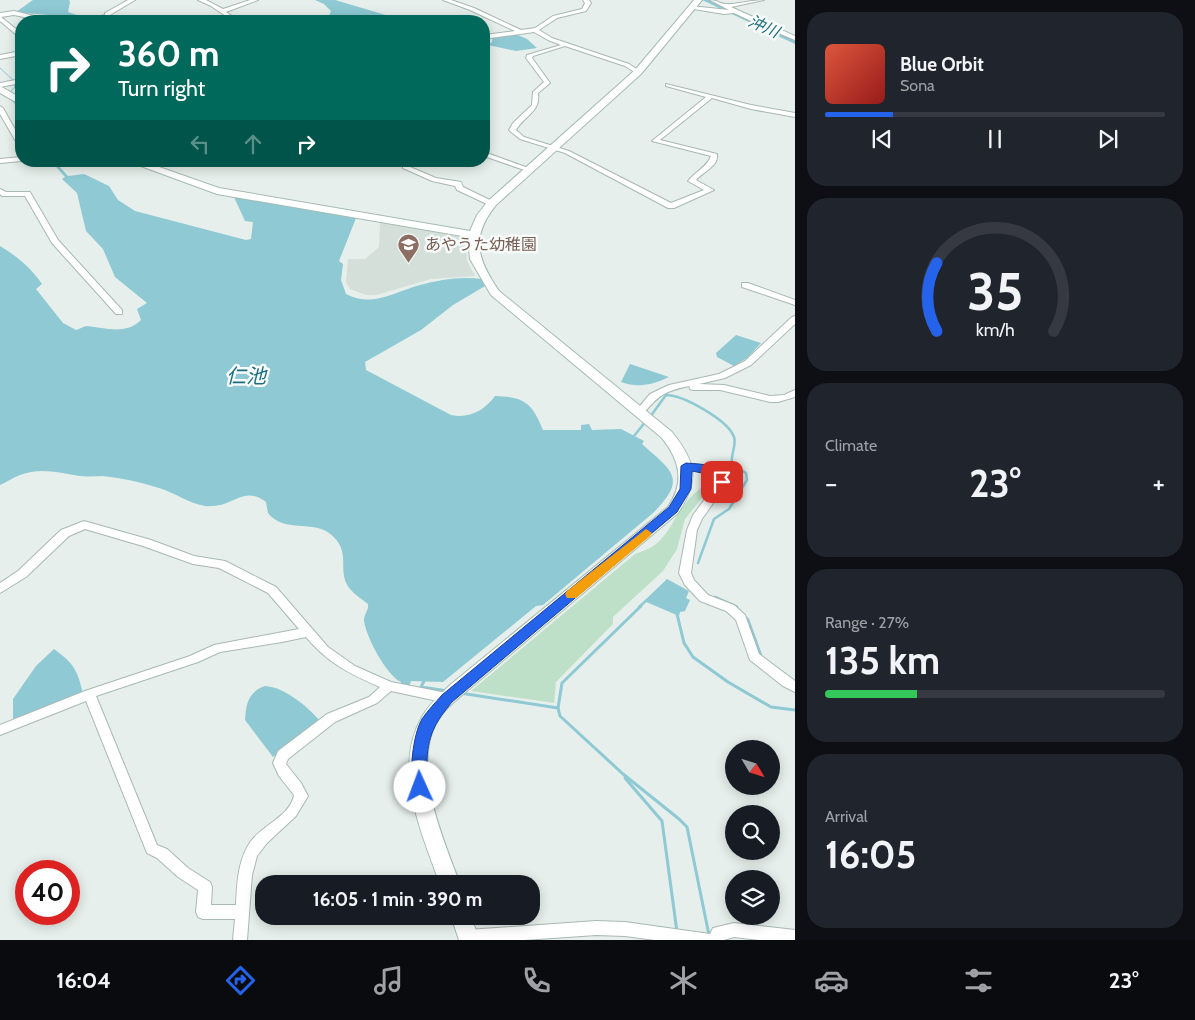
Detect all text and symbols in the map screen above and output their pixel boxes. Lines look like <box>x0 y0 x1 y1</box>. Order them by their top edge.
water label: 沖川 <box>745 11 784 42</box>
text: 360 m <box>118 32 220 75</box>
icon: right <box>35 35 100 100</box>
text: Blue Orbit <box>900 53 984 76</box>
text: Turn right <box>118 75 205 102</box>
text: Sona <box>900 76 935 95</box>
icon: previous <box>868 125 896 153</box>
icon: pause <box>981 125 1009 153</box>
icon: next <box>1094 125 1122 153</box>
icon: left <box>186 130 214 158</box>
icon: ahead <box>239 130 267 158</box>
icon: right <box>292 130 320 158</box>
school or university icon: あやうた幼稚園 <box>397 232 421 263</box>
place label: あやうた幼稚園 <box>425 235 537 254</box>
text: 35 <box>967 260 1023 323</box>
text: km/h <box>975 319 1015 340</box>
water label: 仁池 <box>226 364 268 388</box>
text: Climate <box>825 436 877 455</box>
text: 23° <box>969 460 1021 507</box>
pin <box>701 461 743 503</box>
text: − <box>825 466 837 500</box>
text: + <box>1153 466 1165 500</box>
icon: arrive <box>708 468 736 496</box>
text: Range · 27% <box>825 613 909 632</box>
text: 135 km <box>825 637 940 684</box>
north arrow <box>725 740 780 795</box>
map controls <box>725 740 780 925</box>
position arrow <box>393 760 445 812</box>
button: search <box>725 805 780 860</box>
text: Arrival <box>825 807 868 826</box>
text: 16:05 <box>825 831 916 878</box>
speed limit sign: 40 <box>15 860 80 925</box>
button: layers <box>725 870 780 925</box>
text: 16:05 · 1 min · 390 m <box>313 888 482 911</box>
icon: directions <box>223 963 258 998</box>
icon: music <box>371 963 406 998</box>
icon: phone <box>519 963 554 998</box>
icon: climate <box>666 963 701 998</box>
icon: car <box>814 963 849 998</box>
icon: filters <box>961 963 996 998</box>
text: 16:04 <box>56 967 111 994</box>
text: 23° <box>1109 967 1139 994</box>

